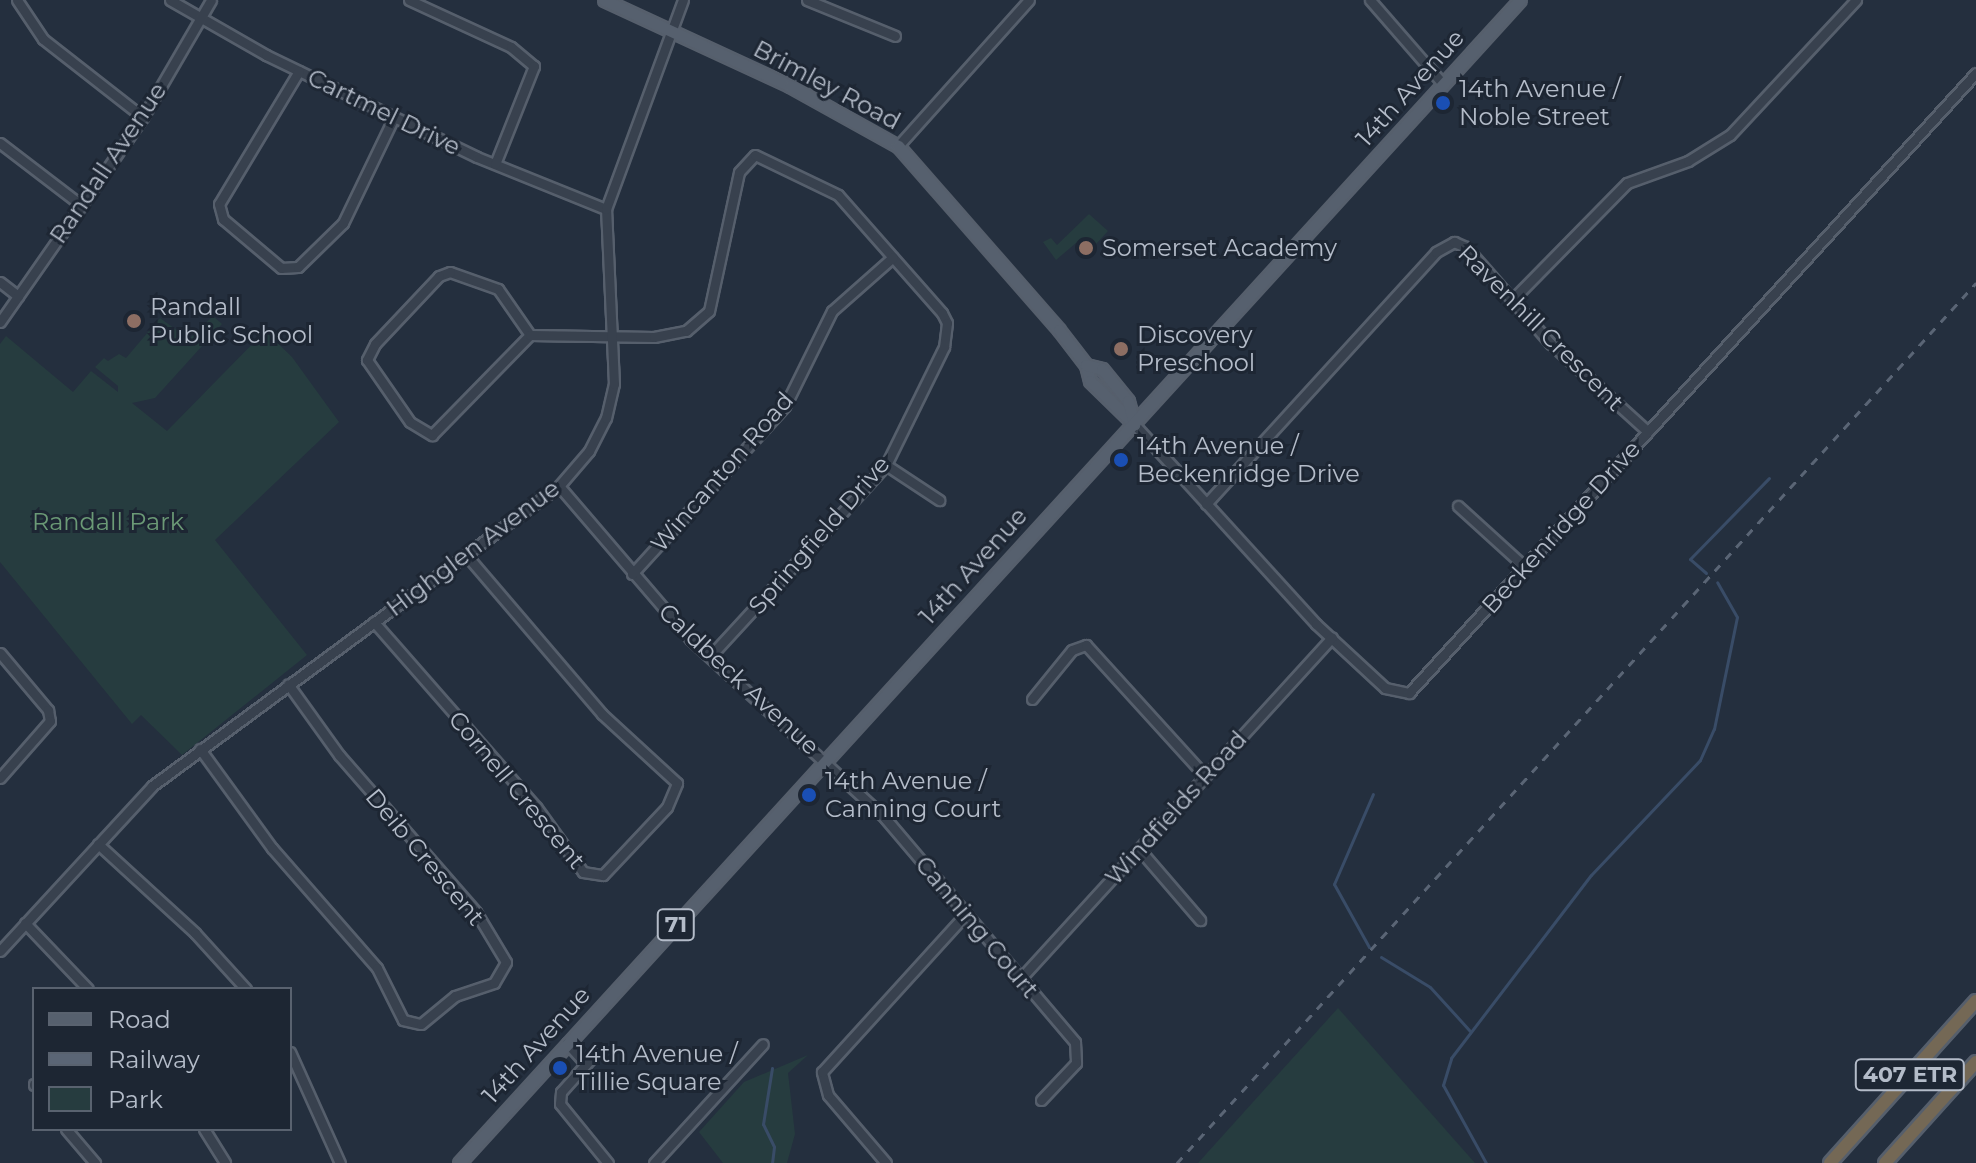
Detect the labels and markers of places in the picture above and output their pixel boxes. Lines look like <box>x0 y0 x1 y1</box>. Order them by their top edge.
place label: 14th Avenue / Noble Street <box>1459 75 1621 131</box>
marker: 14th Avenue / Noble Street <box>1434 94 1452 112</box>
place label: Somerset Academy <box>1102 234 1337 262</box>
marker: Somerset Academy <box>1077 239 1095 257</box>
place label: Randall Public School <box>150 293 313 349</box>
marker: Randall Public School <box>125 312 143 330</box>
place label: Discovery Preschool <box>1137 321 1255 377</box>
marker: Discovery Preschool <box>1112 340 1130 358</box>
place label: 14th Avenue / Beckenridge Drive <box>1137 432 1360 488</box>
marker: 14th Avenue / Beckenridge Drive <box>1112 451 1130 469</box>
place label: 14th Avenue / Canning Court <box>825 767 1001 823</box>
marker: 14th Avenue / Canning Court <box>800 786 818 804</box>
place label: 14th Avenue / Tillie Square <box>576 1040 738 1096</box>
marker: 14th Avenue / Tillie Square <box>551 1059 569 1077</box>

